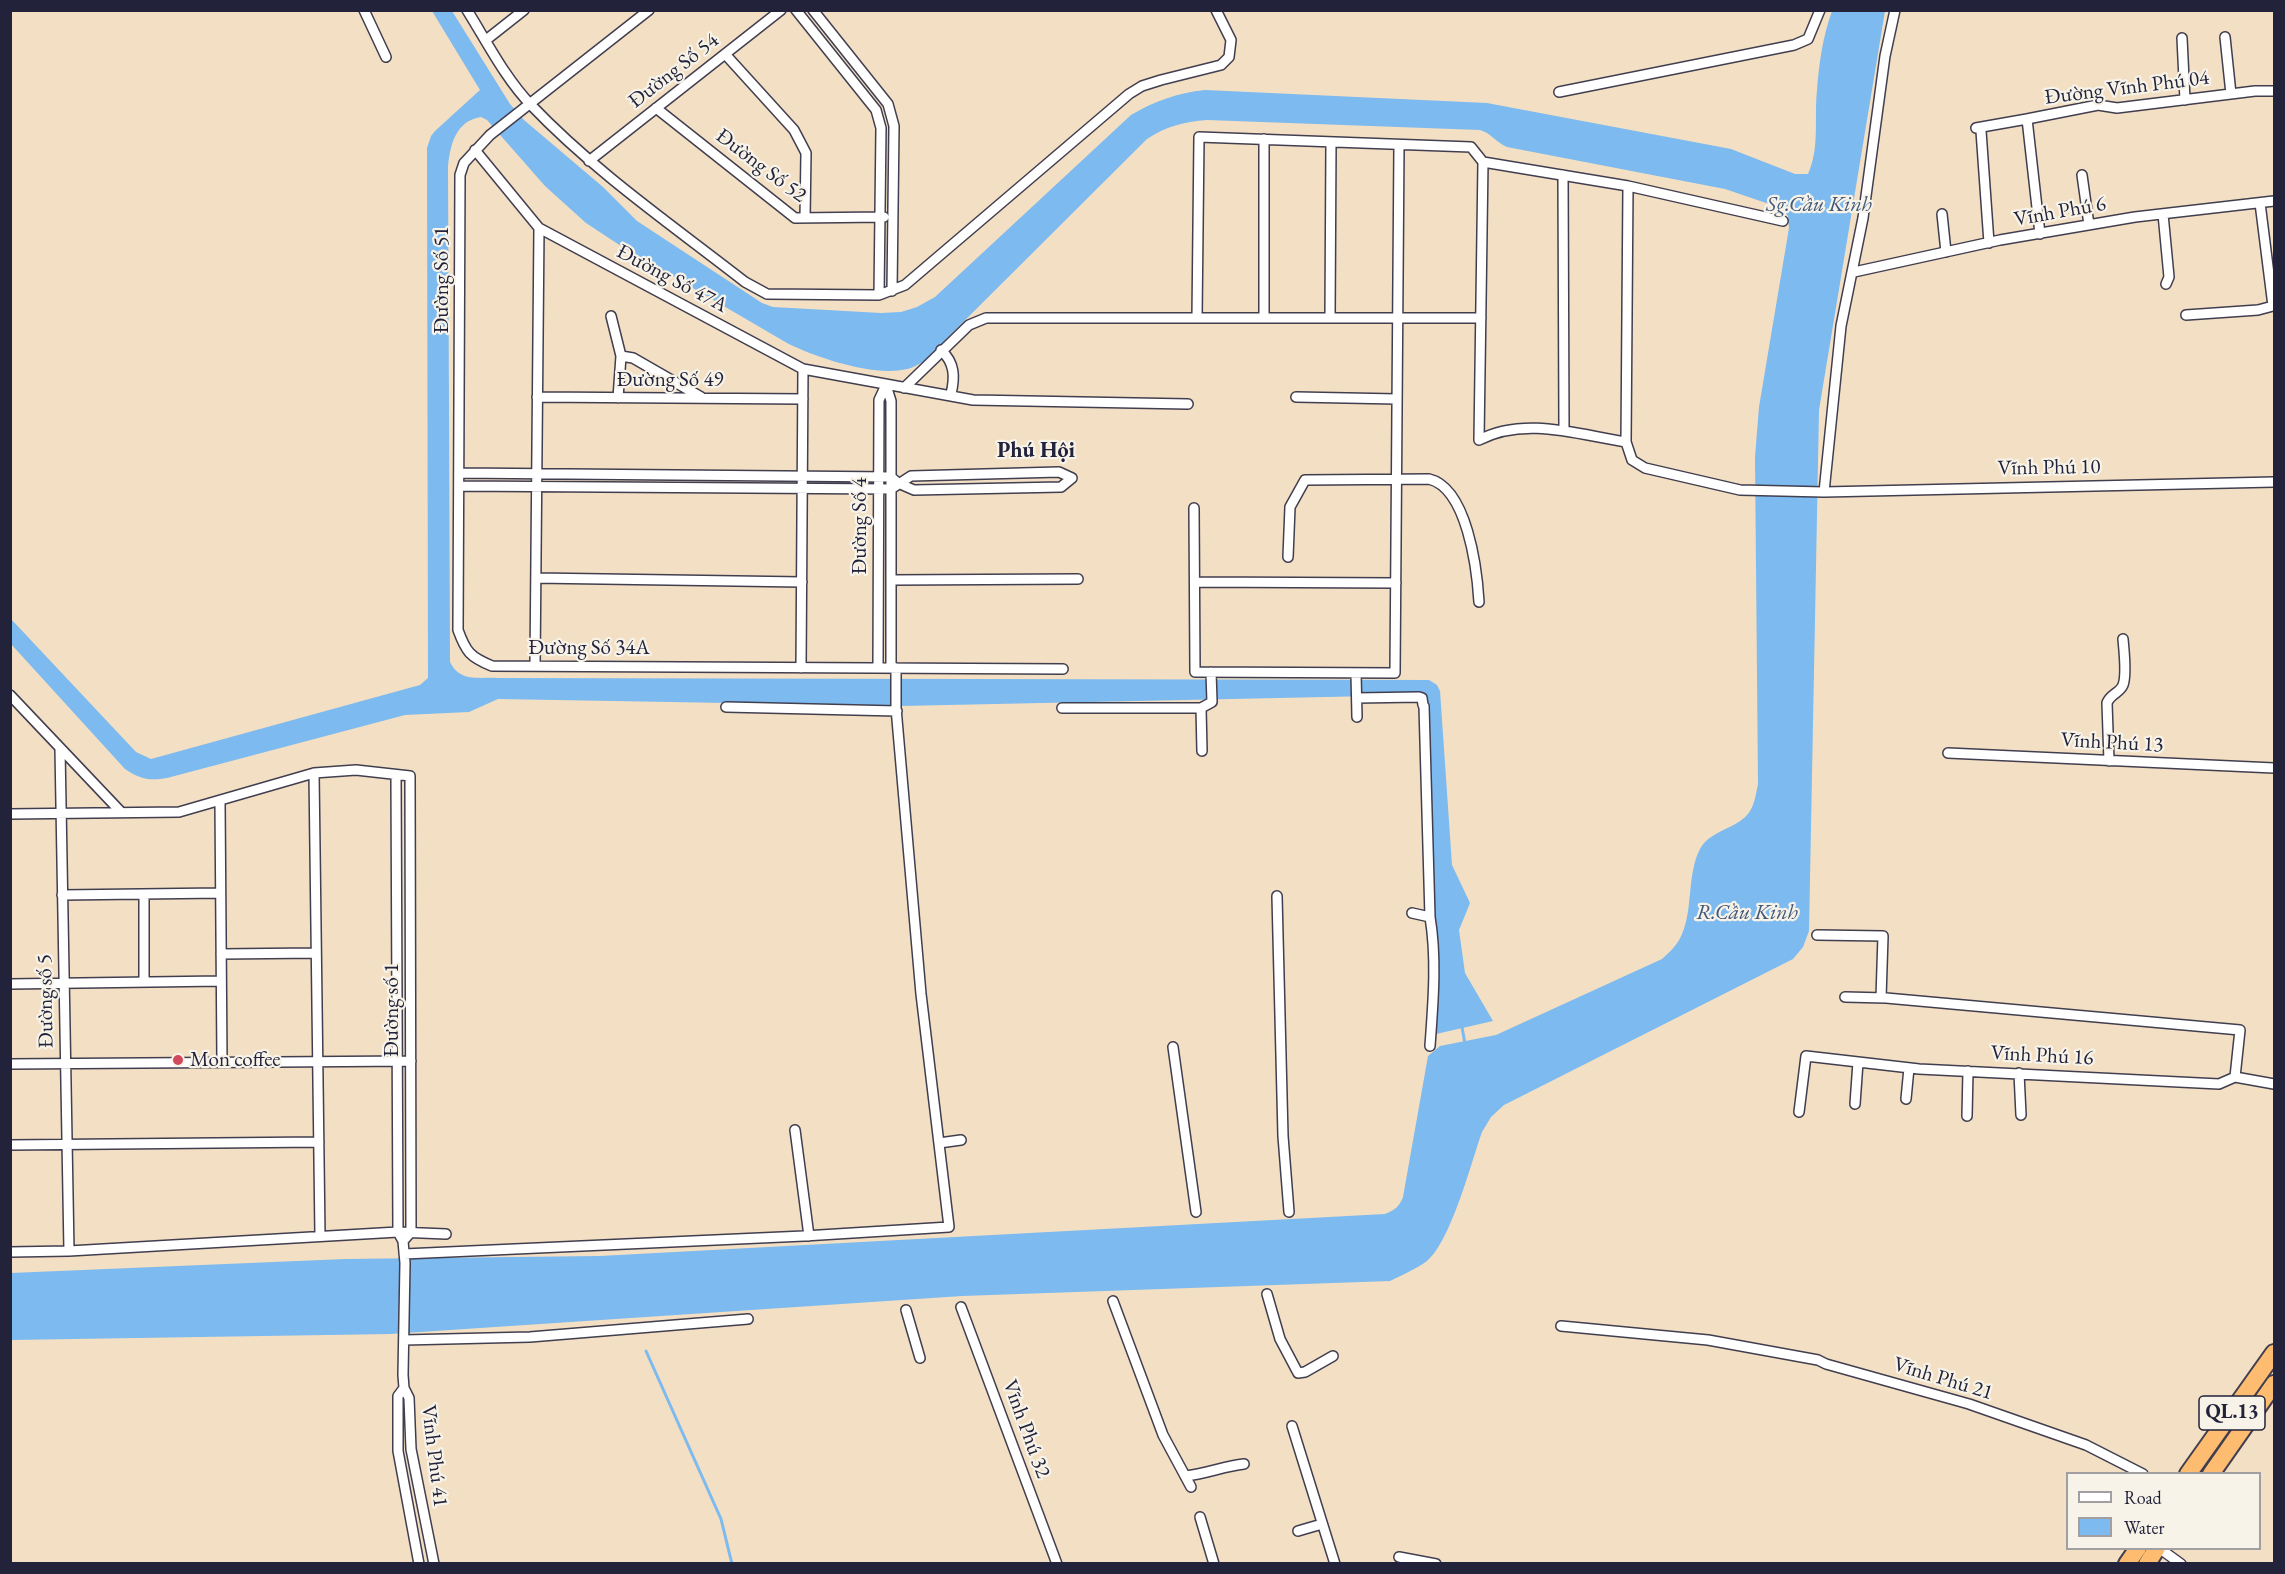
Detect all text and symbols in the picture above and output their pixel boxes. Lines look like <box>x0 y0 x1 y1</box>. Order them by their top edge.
street label: Đường Số 54 <box>624 28 724 114</box>
street label: Đường Vĩnh Phú 04 <box>2043 65 2211 111</box>
street label: Đường Số 52 <box>711 124 811 208</box>
water label: Sg.Cầu Kinh <box>1766 192 1872 218</box>
street label: Vĩnh Phú 6 <box>2012 192 2108 232</box>
street label: Đường Số 51 <box>429 226 455 334</box>
street label: Đường Số 47A <box>612 239 732 319</box>
street label: Đường Số 49 <box>616 367 724 393</box>
district label: Phú Hội <box>997 438 1075 464</box>
street label: Vĩnh Phú 10 <box>1997 455 2101 481</box>
street label: Đường Số 4 <box>847 477 873 575</box>
street label: Đường Số 34A <box>528 635 650 661</box>
street label: Vĩnh Phú 13 <box>2060 728 2164 758</box>
water label: R.Cầu Kinh <box>1696 900 1798 926</box>
street label: Đường số 5 <box>33 954 59 1048</box>
street label: Đường số 1 <box>379 963 405 1057</box>
street label: Vĩnh Phú 16 <box>1990 1041 2094 1071</box>
place label: Mon coffee <box>190 1047 280 1073</box>
marker: Mon coffee <box>171 1053 185 1067</box>
street label: Vĩnh Phú 21 <box>1890 1352 1996 1406</box>
street label: Vĩnh Phú 32 <box>997 1376 1055 1482</box>
road number: QL.13 <box>2199 1396 2265 1430</box>
street label: Vĩnh Phú 41 <box>415 1403 453 1509</box>
legend <box>2066 1472 2261 1550</box>
text: Road <box>2124 1486 2162 1509</box>
text: Water <box>2124 1516 2165 1539</box>

